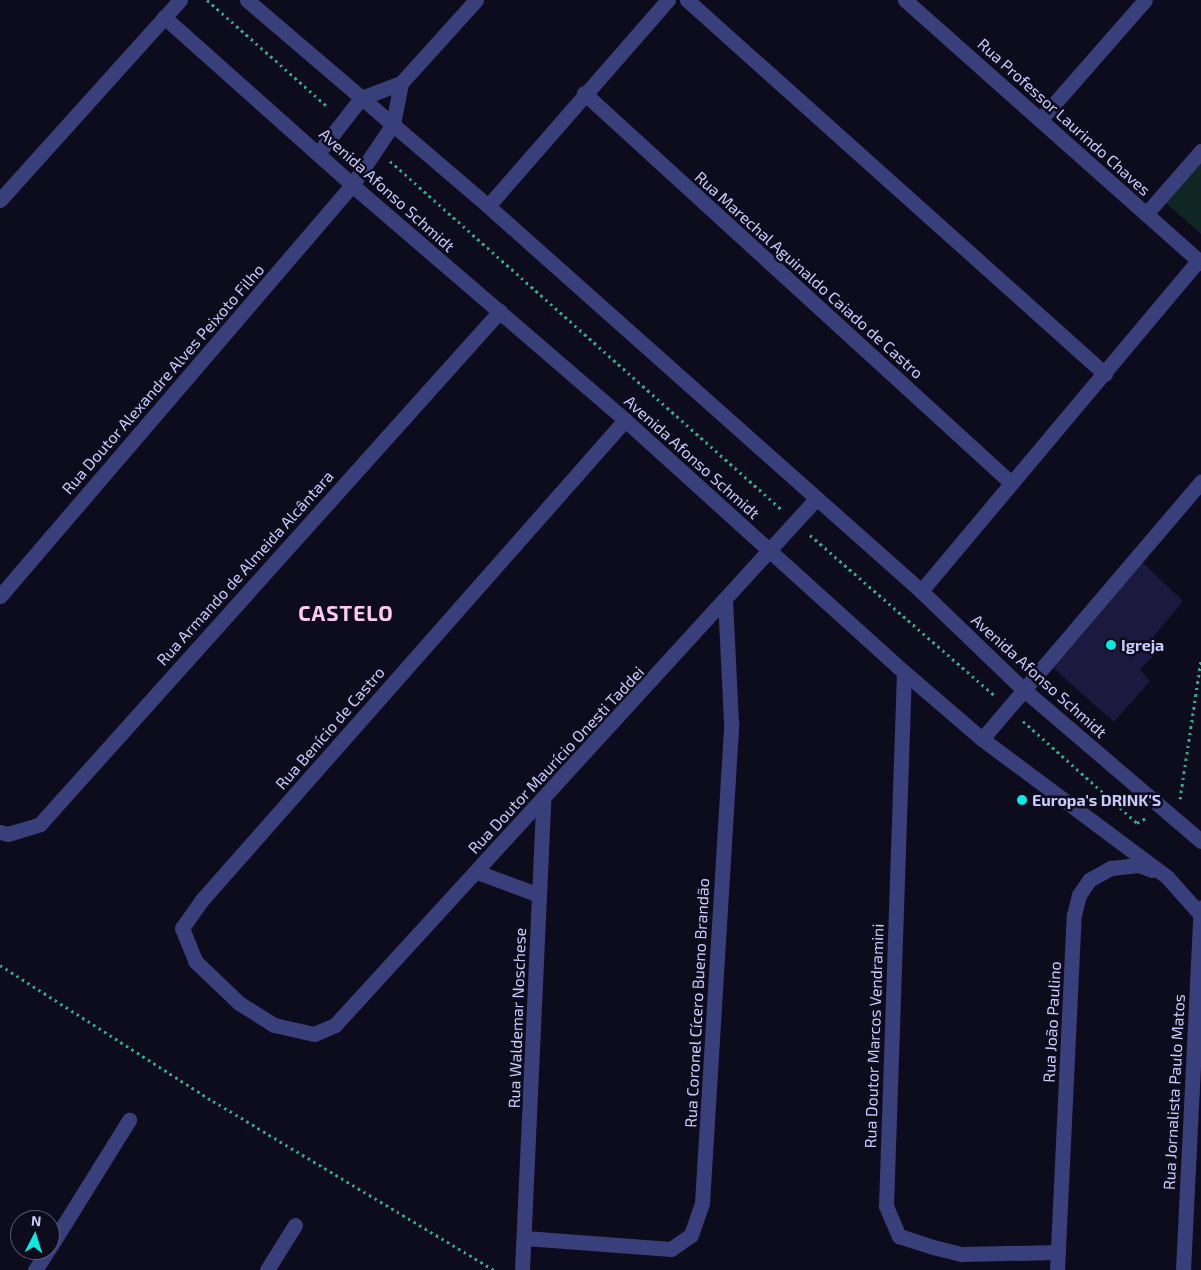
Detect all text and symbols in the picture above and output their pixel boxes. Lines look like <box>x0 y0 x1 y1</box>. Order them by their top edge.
street label: Rua Professor Laurindo Chaves <box>974 34 1154 200</box>
street label: Avenida Afonso Schmidt <box>315 124 459 256</box>
street label: Rua Marechal Aguinaldo Caiado de Castro <box>691 167 927 383</box>
street label: Rua Doutor Alexandre Alves Peixoto Filho <box>58 260 268 498</box>
street label: Avenida Afonso Schmidt <box>620 391 764 523</box>
street label: Rua Armando de Almeida Alcântara <box>152 466 338 670</box>
district label: CASTELO <box>297 600 395 626</box>
street label: Avenida Afonso Schmidt <box>967 610 1111 742</box>
place label: Igreja <box>1121 635 1164 655</box>
marker: Igreja <box>1105 639 1117 651</box>
street label: Rua Doutor Maurício Onesti Taddei <box>464 662 648 858</box>
street label: Rua Benício de Castro <box>271 663 389 793</box>
place label: Europa's DRINK'S <box>1032 790 1161 810</box>
marker: Europa's DRINK'S <box>1016 794 1028 806</box>
street label: Rua Coronel Cícero Bueno Brandão <box>681 877 713 1129</box>
street label: Rua Doutor Marcos Vendramini <box>860 923 888 1149</box>
street label: Rua Waldemar Noschese <box>504 927 530 1109</box>
street label: Rua João Paulino <box>1039 961 1065 1083</box>
street label: Rua Jornalista Paulo Matos <box>1159 993 1189 1191</box>
north arrow <box>10 1210 60 1260</box>
text: N <box>30 1212 42 1229</box>

